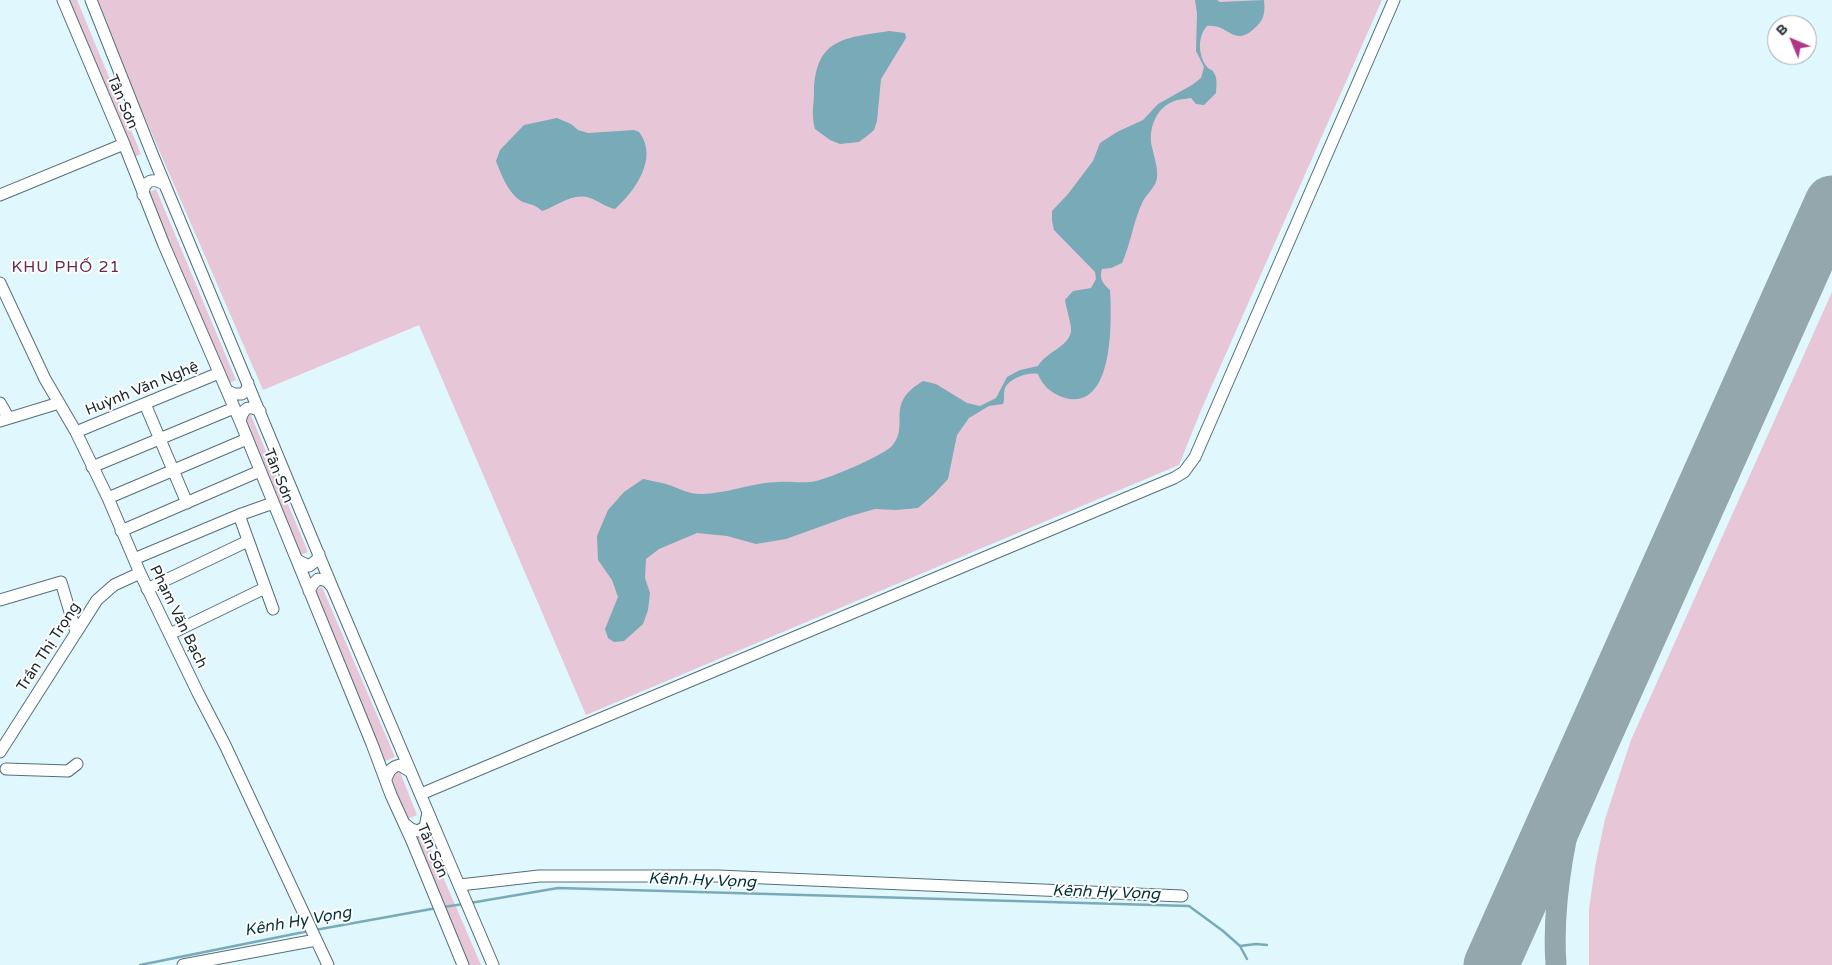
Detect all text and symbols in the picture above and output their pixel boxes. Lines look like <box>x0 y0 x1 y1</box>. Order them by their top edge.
north arrow <box>1767 15 1817 65</box>
text: B <box>1772 20 1791 39</box>
street label: Tân Sơn <box>103 72 141 132</box>
district label: KHU PHỐ 21 <box>10 258 122 278</box>
street label: Huỳnh Văn Nghệ <box>83 358 201 420</box>
street label: Tân Sơn <box>259 446 297 506</box>
street label: Phạm Văn Bạch <box>145 563 211 671</box>
street label: Trần Thị Trọng <box>13 599 85 695</box>
street label: Tân Sơn <box>413 821 451 881</box>
water label: Kênh Hy Vọng <box>648 870 756 892</box>
water label: Kênh Hy Vọng <box>1052 882 1160 904</box>
water label: Kênh Hy Vọng <box>243 903 353 941</box>

